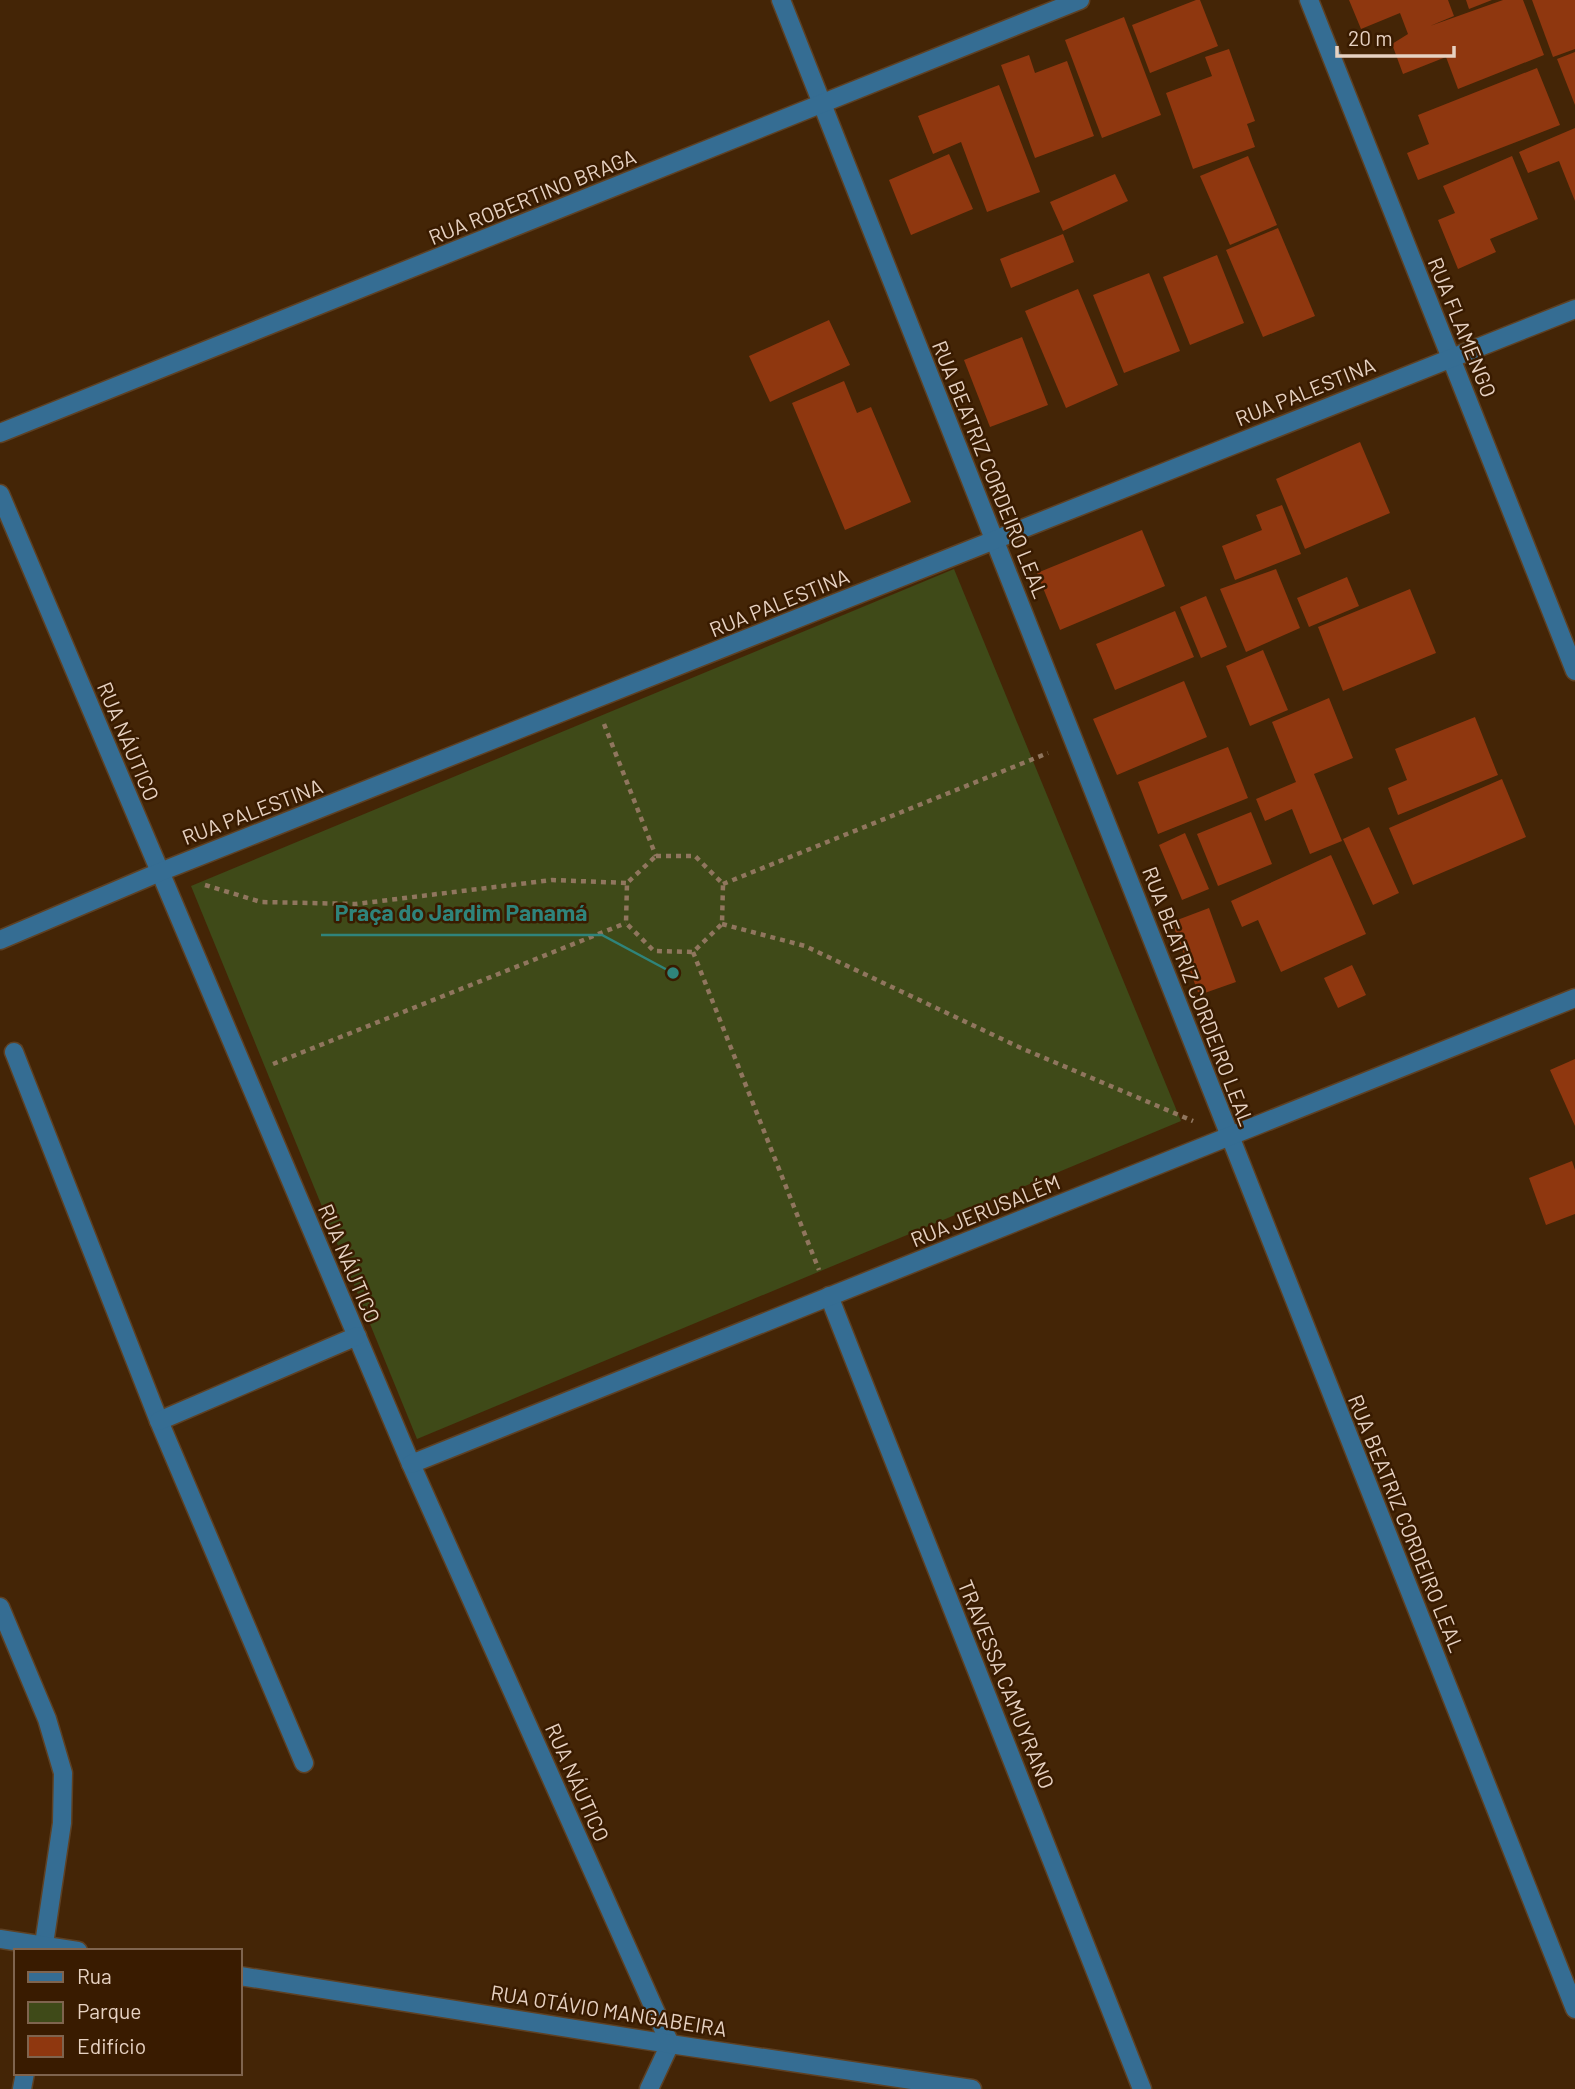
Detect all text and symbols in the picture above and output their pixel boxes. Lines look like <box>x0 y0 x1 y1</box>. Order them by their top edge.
scale bar <box>1337 14 1454 58</box>
text: 20 m <box>1348 25 1393 50</box>
street label: RUA ROBERTINO BRAGA <box>425 143 640 249</box>
street label: RUA FLAMENGO <box>1424 253 1502 401</box>
street label: RUA BEATRIZ CORDEIRO LEAL <box>928 337 1054 602</box>
street label: RUA PALESTINA <box>1231 351 1379 430</box>
street label: RUA PALESTINA <box>705 562 853 641</box>
street label: RUA NÁUTICO <box>93 678 165 804</box>
street label: RUA PALESTINA <box>178 773 326 849</box>
street label: RUA BEATRIZ CORDEIRO LEAL <box>1138 863 1260 1129</box>
callout: Praça do Jardim Panamá <box>321 891 602 935</box>
text: Praça do Jardim Panamá <box>335 898 587 926</box>
street label: RUA JERUSALÉM <box>907 1169 1063 1251</box>
street label: RUA NÁUTICO <box>314 1200 386 1326</box>
street label: RUA BEATRIZ CORDEIRO LEAL <box>1344 1391 1470 1656</box>
street label: TRAVESSA CAMUYRANO <box>954 1576 1060 1792</box>
street label: RUA NÁUTICO <box>541 1719 615 1845</box>
legend <box>14 1949 242 2075</box>
text: Rua <box>77 1963 112 1988</box>
street label: RUA OTÁVIO MANGABEIRA <box>489 1979 729 2041</box>
text: Parque <box>77 1998 142 2023</box>
text: Edifício <box>77 2033 146 2058</box>

